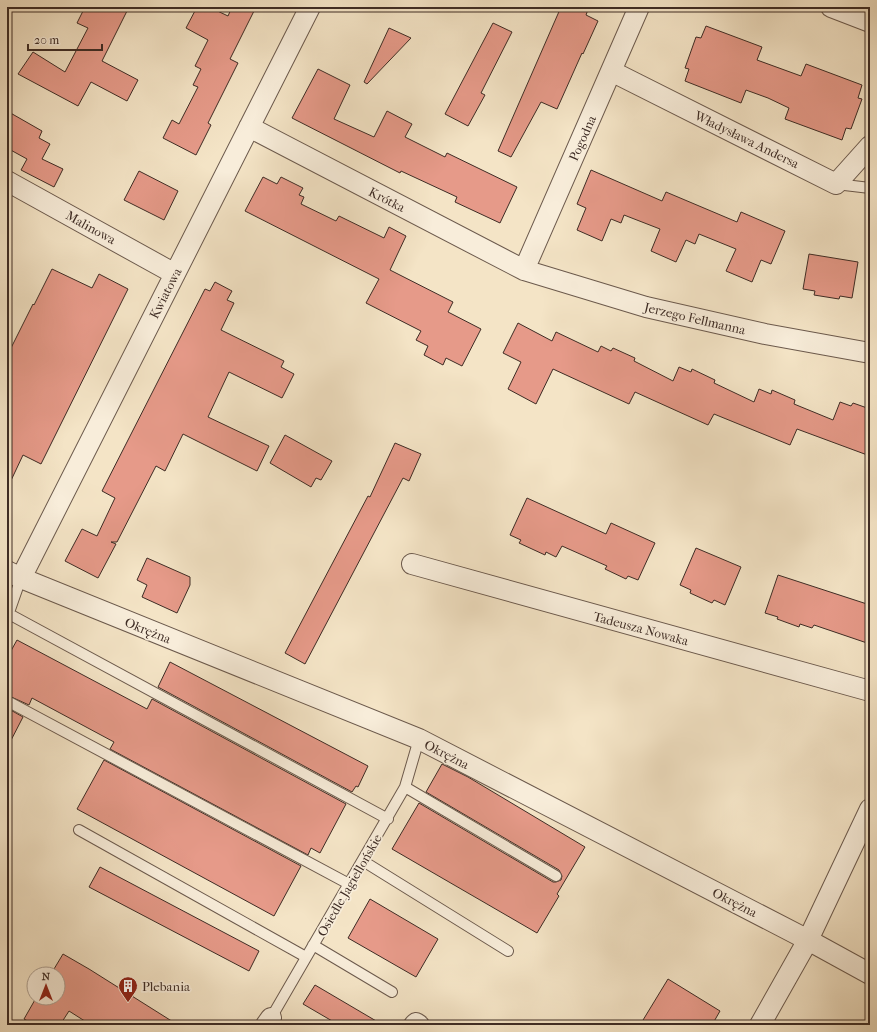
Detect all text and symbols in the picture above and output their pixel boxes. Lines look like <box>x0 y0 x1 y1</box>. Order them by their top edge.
scale bar <box>28 26 102 52</box>
text: 20 m <box>34 33 59 47</box>
street label: Władysława Andersa <box>691 107 802 172</box>
street label: Pogodna <box>566 112 600 163</box>
street label: Krótka <box>366 184 408 215</box>
street label: Malinowa <box>63 208 119 248</box>
street label: Kwiatowa <box>146 265 185 321</box>
street label: Jerzego Fellmanna <box>642 299 748 338</box>
street label: Tadeusza Nowaka <box>592 609 691 649</box>
street label: Okrężna <box>123 614 174 647</box>
street label: Okrężna <box>422 737 473 773</box>
street label: Osiedle Jagiellońskie <box>314 831 385 939</box>
street label: Okrężna <box>710 885 761 921</box>
north arrow <box>26 966 66 1006</box>
text: N <box>42 970 51 983</box>
building icon: Plebania <box>117 975 139 1003</box>
place label: Plebania <box>142 979 191 994</box>

